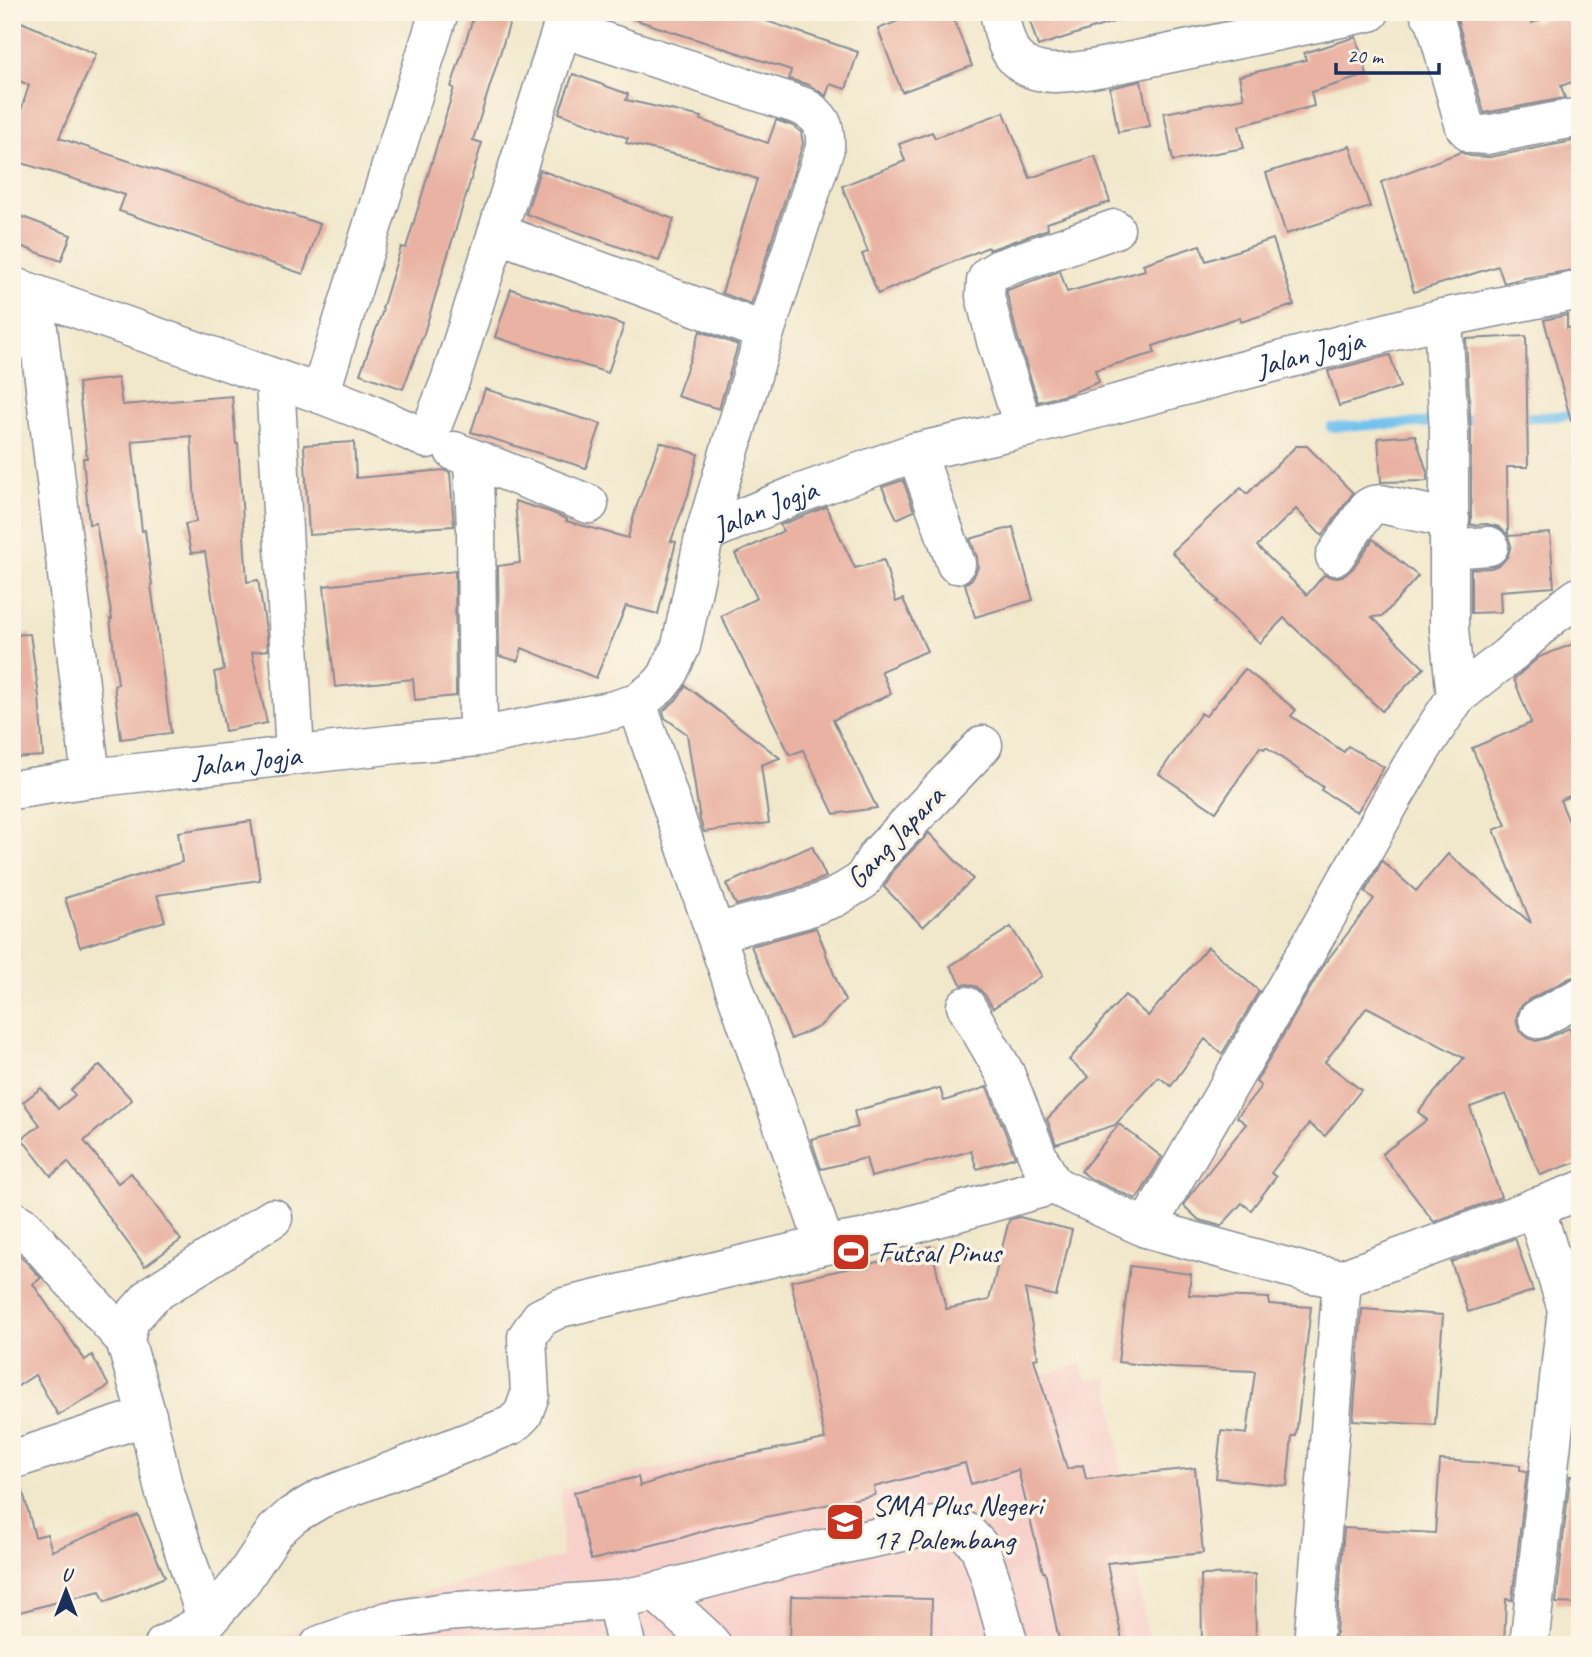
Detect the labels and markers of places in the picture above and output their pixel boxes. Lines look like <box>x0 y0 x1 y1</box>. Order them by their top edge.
sports icon: Futsal Pinus <box>830 1231 872 1273</box>
place label: Futsal Pinus <box>878 1233 1004 1271</box>
place label: SMA Plus Negeri 17 Palembang <box>872 1486 1046 1558</box>
school or university icon: SMA Plus Negeri 17 Palembang <box>824 1501 866 1543</box>

